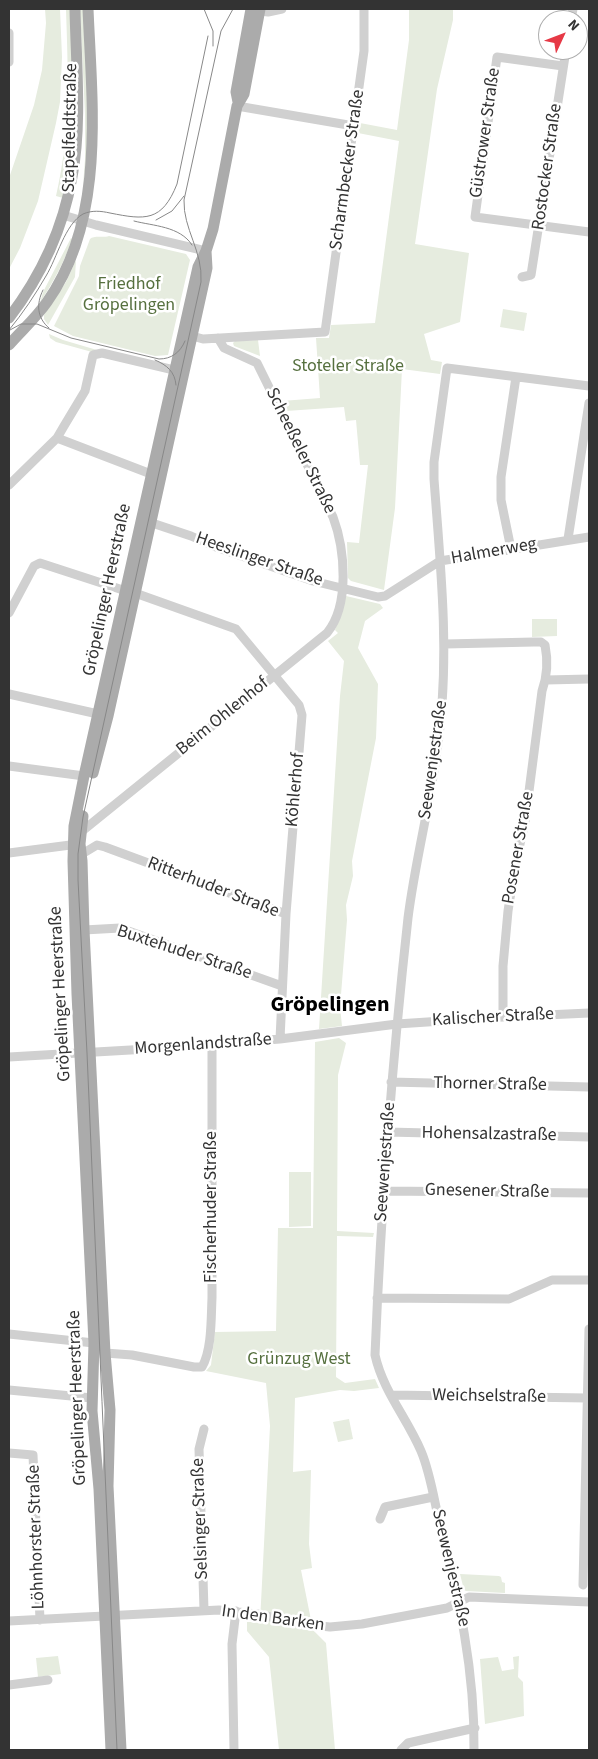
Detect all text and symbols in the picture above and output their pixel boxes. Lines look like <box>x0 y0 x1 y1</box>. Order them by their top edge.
north arrow <box>538 10 588 60</box>
text: N <box>563 15 584 36</box>
street label: Stapelfeldtstraße <box>59 63 83 193</box>
street label: Güstrower Straße <box>466 67 506 199</box>
street label: Scharmbecker Straße <box>326 88 370 252</box>
street label: Rostocker Straße <box>528 102 568 232</box>
park label: Friedhof Gröpelingen <box>83 274 175 316</box>
park label: Stoteler Straße <box>292 356 404 378</box>
street label: Scheeßeler Straße <box>260 384 340 518</box>
street label: Gröpelinger Heerstraße <box>79 502 137 678</box>
street label: Heeslinger Straße <box>193 528 325 592</box>
street label: Halmerweg <box>450 534 538 570</box>
street label: Beim Ohlenhof <box>173 673 273 761</box>
street label: Seewenjestraße <box>415 699 453 821</box>
street label: Köhlerhof <box>282 752 310 828</box>
street label: Posener Straße <box>498 790 540 906</box>
street label: Ritterhuder Straße <box>144 853 282 923</box>
street label: Gröpelinger Heerstraße <box>46 906 76 1082</box>
street label: Buxtehuder Straße <box>114 921 254 985</box>
district label: Gröpelingen <box>270 993 390 1019</box>
street label: Kalischer Straße <box>431 1004 555 1032</box>
street label: Morgenlandstraße <box>134 1029 272 1061</box>
street label: Thorner Straße <box>433 1073 547 1097</box>
street label: Seewenjestraße <box>371 1101 401 1223</box>
street label: Hohensalzastraße <box>421 1123 557 1147</box>
street label: Fischerhuder Straße <box>201 1131 223 1283</box>
street label: Gnesener Straße <box>425 1180 549 1204</box>
street label: Gröpelinger Heerstraße <box>64 1310 92 1486</box>
park label: Grünzug West <box>247 1349 351 1371</box>
street label: Weichselstraße <box>432 1385 546 1409</box>
street label: Selsinger Straße <box>188 1458 214 1580</box>
street label: Löhnhorster Straße <box>24 1464 50 1610</box>
street label: Seewenjestraße <box>426 1507 474 1629</box>
street label: In den Barken <box>220 1601 326 1637</box>

